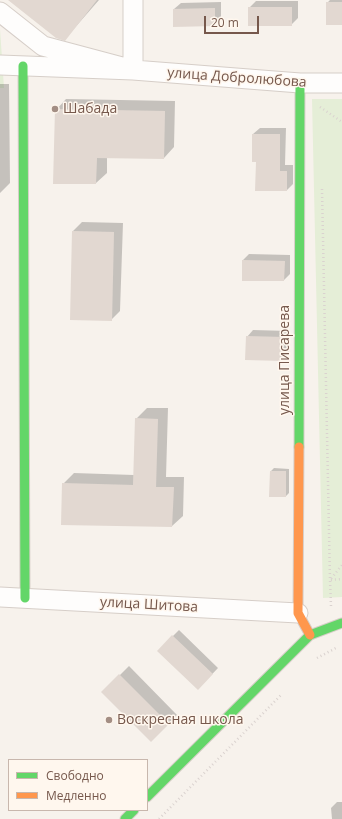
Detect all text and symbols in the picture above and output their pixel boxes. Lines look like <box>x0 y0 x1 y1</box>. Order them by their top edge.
scale bar <box>206 8 261 34</box>
text: 20 m <box>211 14 239 31</box>
street label: улица Добролюбова <box>167 65 307 91</box>
place label: Шабада <box>63 101 117 117</box>
marker: Шабада <box>50 104 60 114</box>
street label: улица Писарева <box>277 305 293 415</box>
street label: улица Шитова <box>99 594 199 616</box>
place label: Воскресная школа <box>117 712 243 728</box>
marker: Воскресная школа <box>104 715 114 725</box>
legend <box>8 759 148 811</box>
text: Свободно <box>46 767 104 784</box>
text: Медленно <box>46 787 106 804</box>

